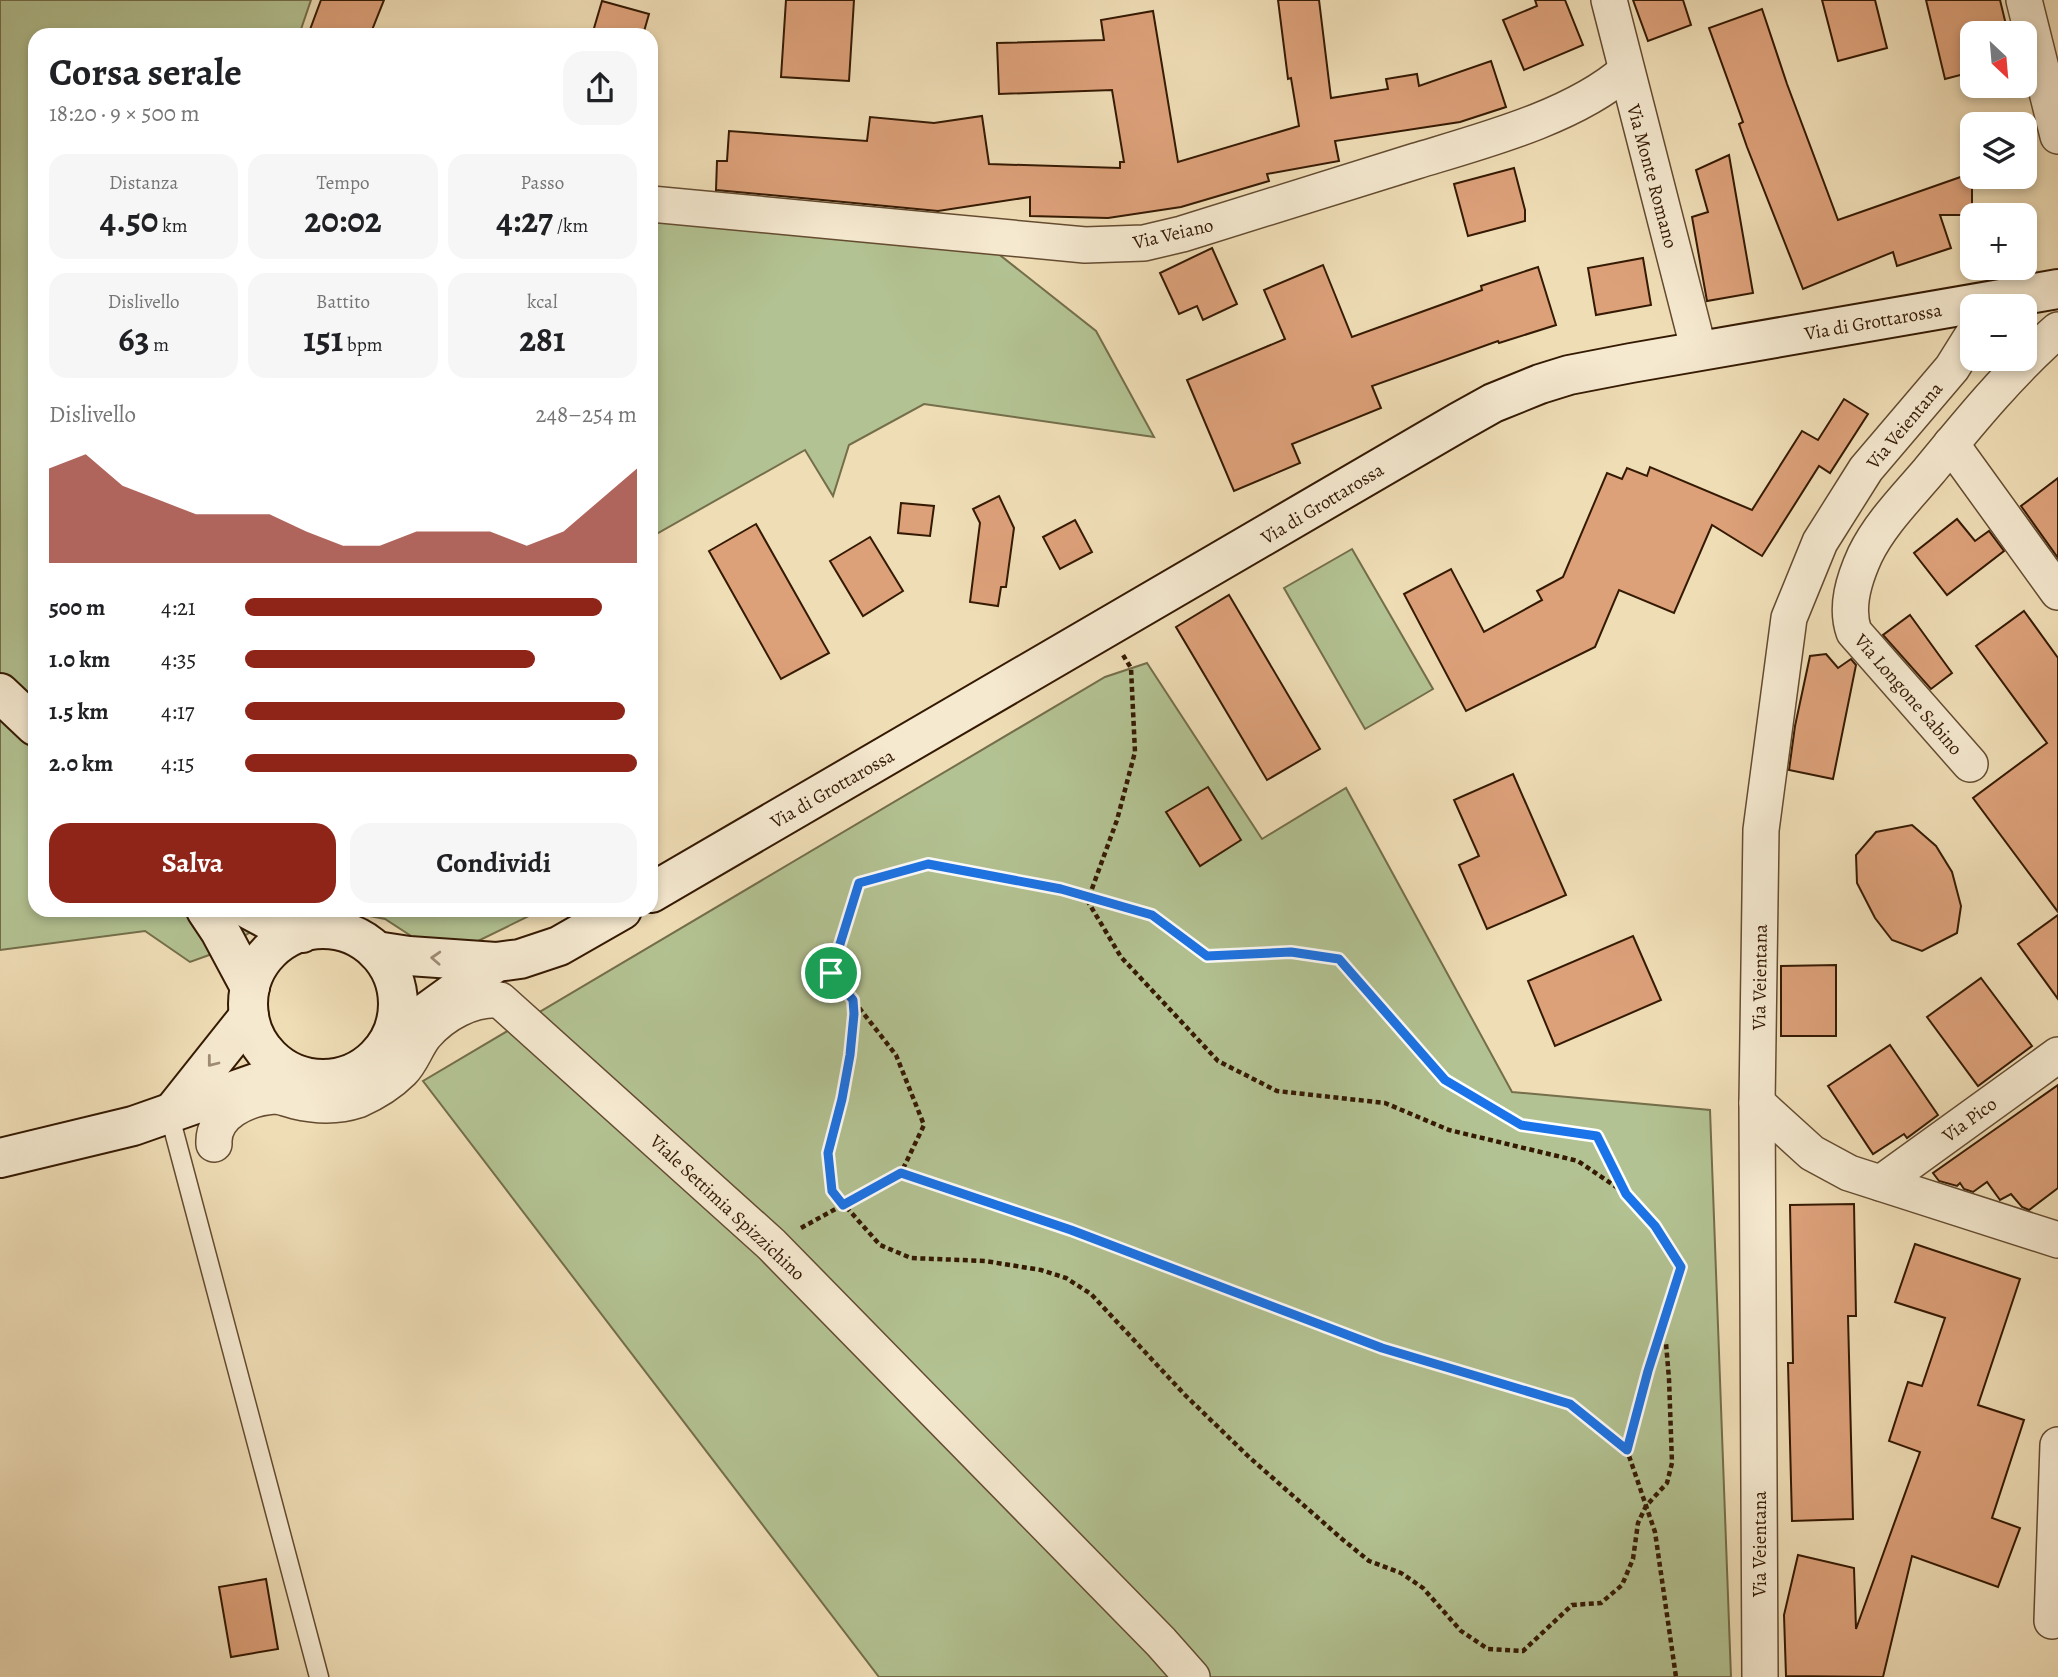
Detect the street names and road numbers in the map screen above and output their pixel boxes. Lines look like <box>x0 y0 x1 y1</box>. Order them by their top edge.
street label: Via Monte Romano <box>1620 100 1684 251</box>
street label: Via Veiano <box>1130 212 1216 256</box>
street label: Via di Grottarossa <box>1801 297 1944 347</box>
street label: Via Veientana <box>1860 377 1949 475</box>
street label: Via di Grottarossa <box>1255 457 1389 551</box>
street label: Via Longone Sabino <box>1847 627 1968 761</box>
street label: Via di Grottarossa <box>765 743 899 835</box>
street label: Via Veientana <box>1746 924 1774 1031</box>
street label: Via Pico <box>1936 1091 2002 1149</box>
street label: Viale Settimia Spizzichino <box>643 1128 811 1287</box>
street label: Via Veientana <box>1747 1491 1773 1598</box>

